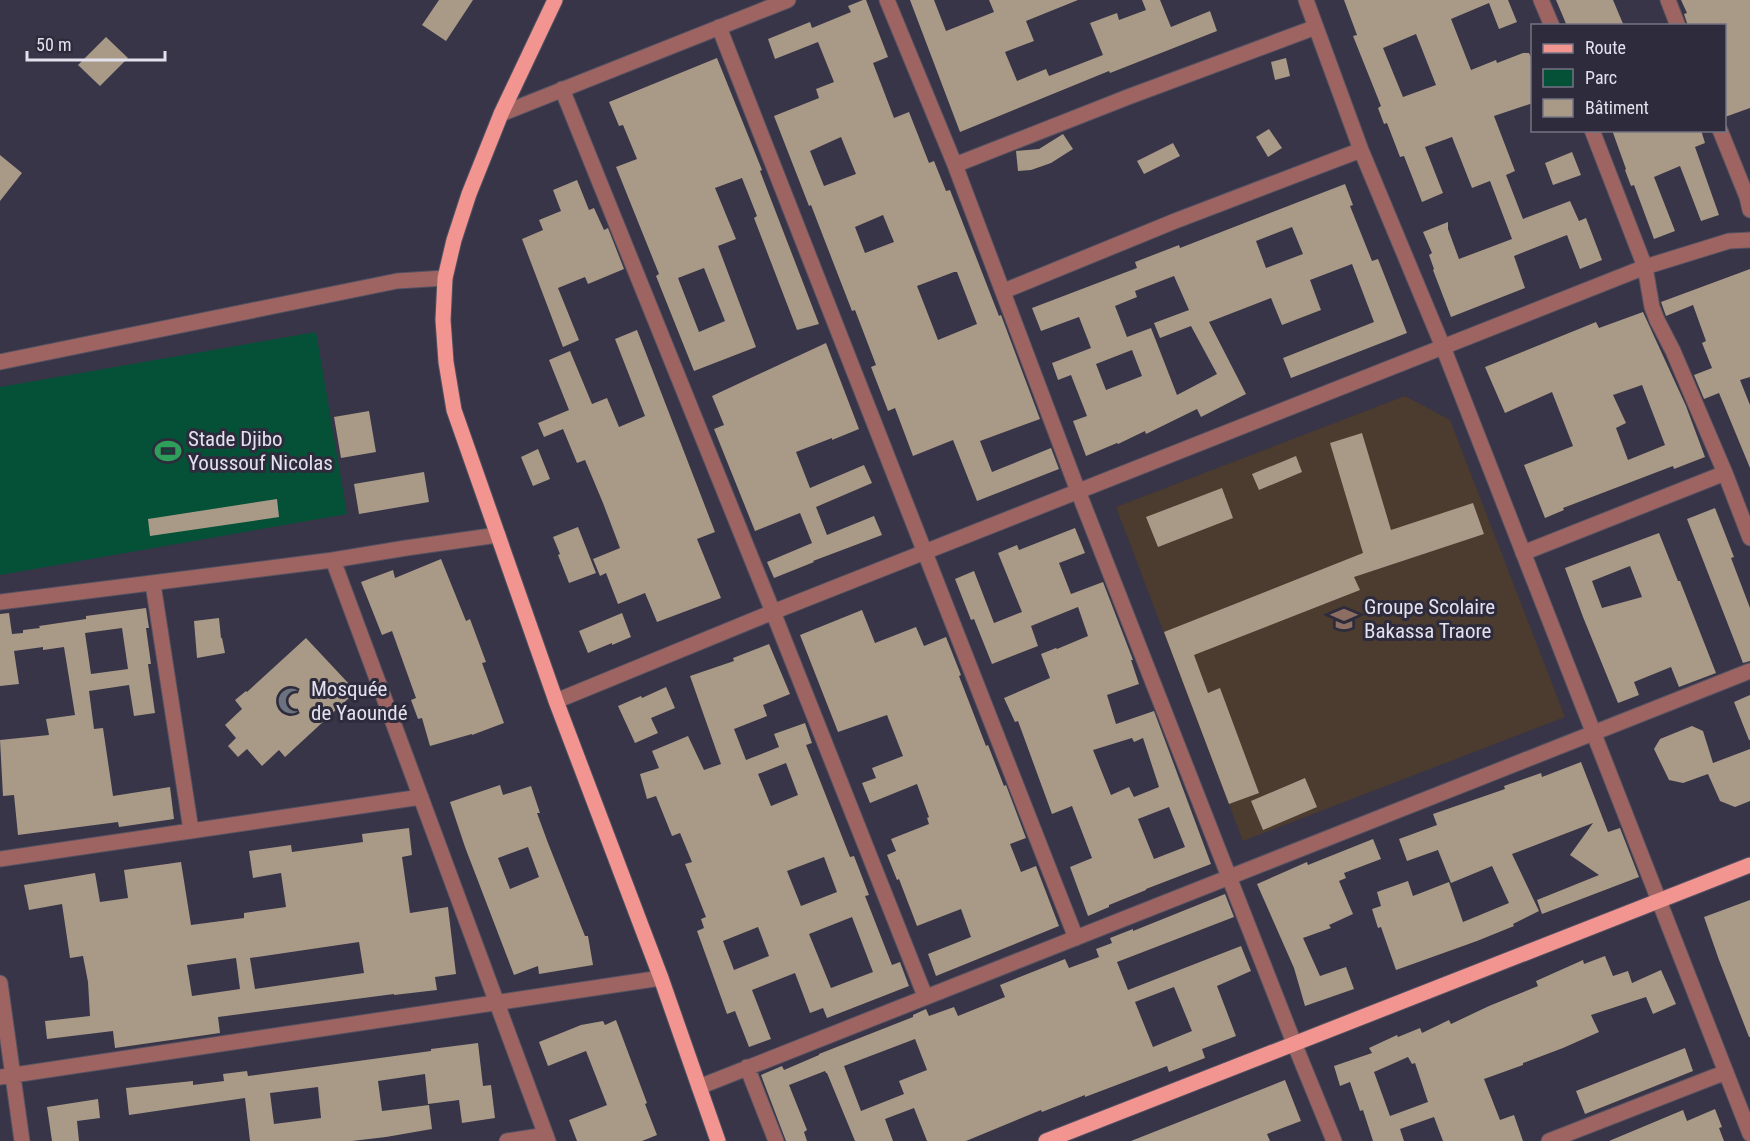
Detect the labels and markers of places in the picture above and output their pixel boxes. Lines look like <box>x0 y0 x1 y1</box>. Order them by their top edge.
place label: Stade Djibo Youssouf Nicolas <box>188 427 333 475</box>
sports icon: Stade Djibo Youssouf Nicolas <box>153 436 183 466</box>
place label: Groupe Scolaire Bakassa Traore <box>1364 595 1495 643</box>
school or university icon: Groupe Scolaire Bakassa Traore <box>1329 604 1359 634</box>
place label: Mosquée de Yaoundé <box>311 677 408 725</box>
mosque icon: Mosquée de Yaoundé <box>276 686 306 716</box>

